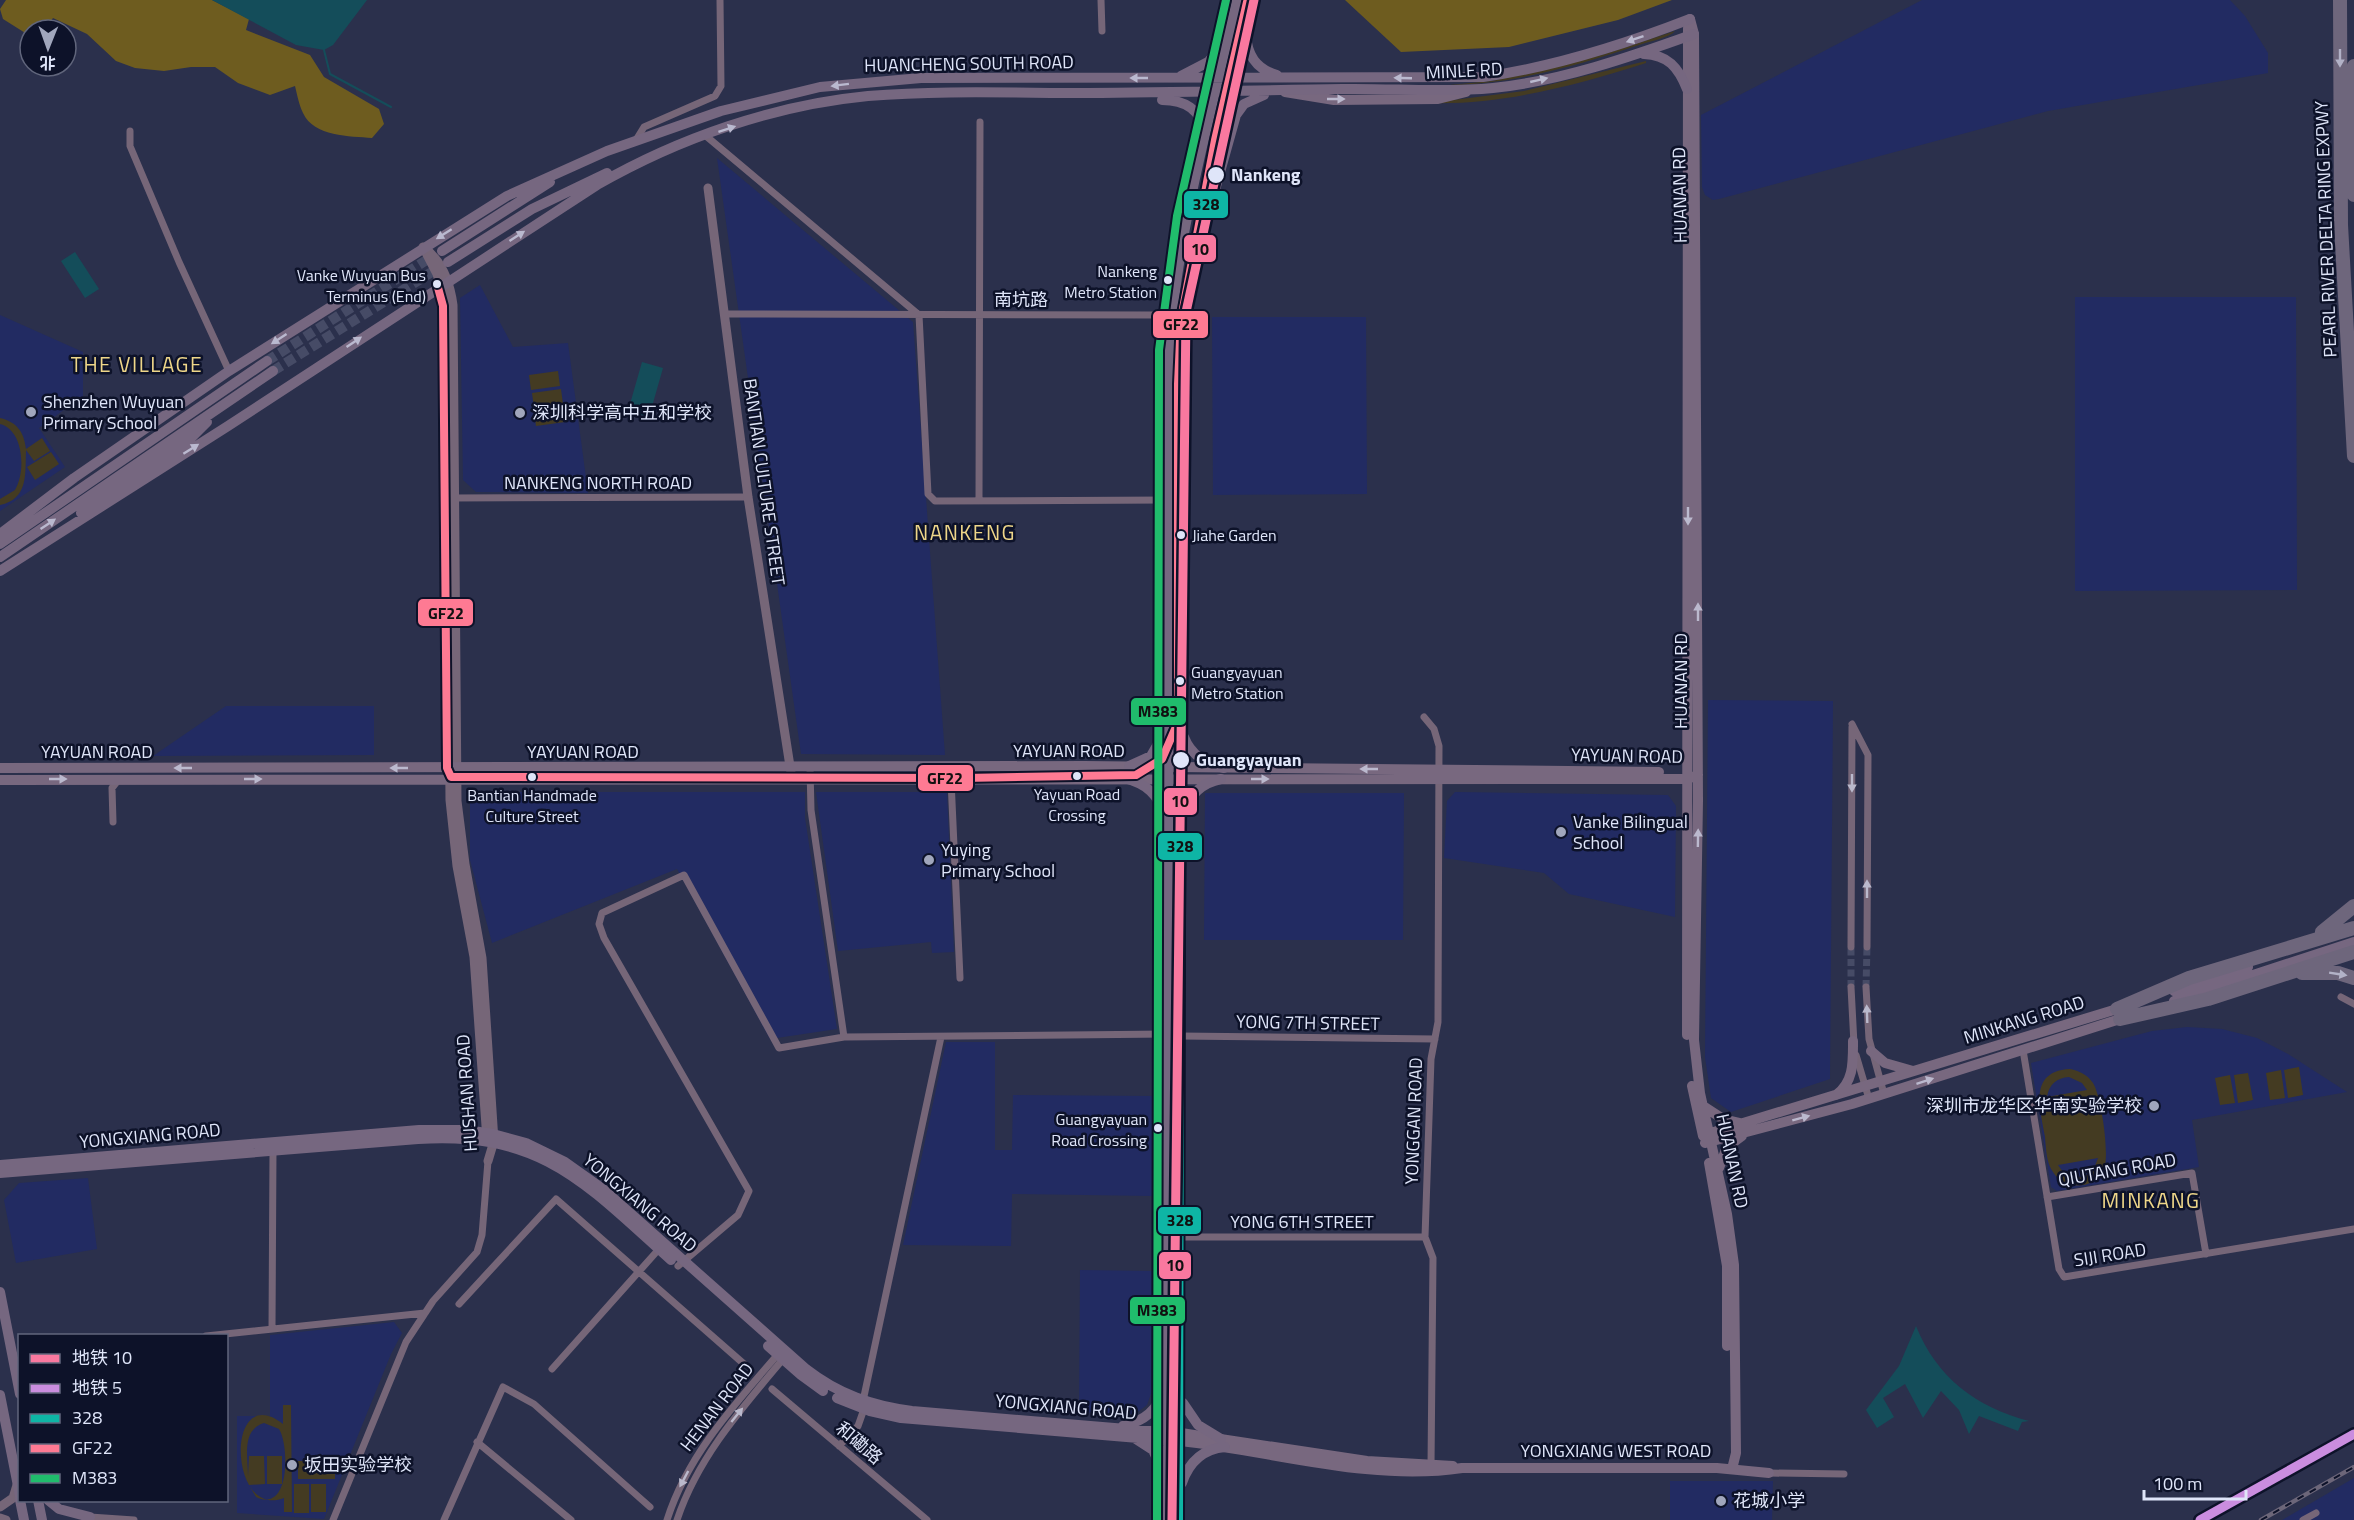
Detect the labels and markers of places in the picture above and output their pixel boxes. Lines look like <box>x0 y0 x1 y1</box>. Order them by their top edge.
place label: Nankeng <box>1231 161 1301 188</box>
marker: Nankeng <box>1206 165 1226 185</box>
place label: Nankeng Metro Station <box>1064 259 1157 304</box>
place label: Vanke Wuyuan Bus Terminus (End) <box>297 263 426 308</box>
marker: Nankeng Metro Station <box>1162 274 1174 286</box>
marker: Vanke Wuyuan Bus Terminus (End) <box>431 278 443 290</box>
place label: Shenzhen Wuyuan Primary School <box>43 388 184 436</box>
place label: 深圳科学高中五和学校 <box>532 399 712 426</box>
marker: Shenzhen Wuyuan Primary School <box>24 405 38 419</box>
marker: 深圳科学高中五和学校 <box>513 406 527 420</box>
place label: Jiahe Garden <box>1192 523 1277 547</box>
marker: Jiahe Garden <box>1175 529 1187 541</box>
place label: Guangyayuan Metro Station <box>1191 660 1284 705</box>
marker: Guangyayuan Metro Station <box>1174 675 1186 687</box>
place label: Guangyayuan <box>1196 746 1302 773</box>
marker: Guangyayuan <box>1171 750 1191 770</box>
marker: Yayuan Road Crossing <box>1071 770 1083 782</box>
marker: Bantian Handmade Culture Street <box>526 771 538 783</box>
place label: Yayuan Road Crossing <box>1034 782 1120 827</box>
place label: Bantian Handmade Culture Street <box>467 783 597 828</box>
place label: Vanke Bilingual School <box>1573 808 1688 856</box>
marker: Vanke Bilingual School <box>1554 825 1568 839</box>
place label: Yuying Primary School <box>941 836 1055 884</box>
marker: Yuying Primary School <box>922 853 936 867</box>
place label: 深圳市龙华区华南实验学校 <box>1926 1092 2142 1119</box>
marker: 深圳市龙华区华南实验学校 <box>2147 1099 2161 1113</box>
place label: Guangyayuan Road Crossing <box>1051 1107 1147 1152</box>
marker: Guangyayuan Road Crossing <box>1152 1122 1164 1134</box>
place label: 坂田实验学校 <box>304 1451 412 1478</box>
marker: 坂田实验学校 <box>285 1458 299 1472</box>
place label: 花城小学 <box>1733 1487 1805 1514</box>
marker: 花城小学 <box>1714 1494 1728 1508</box>

